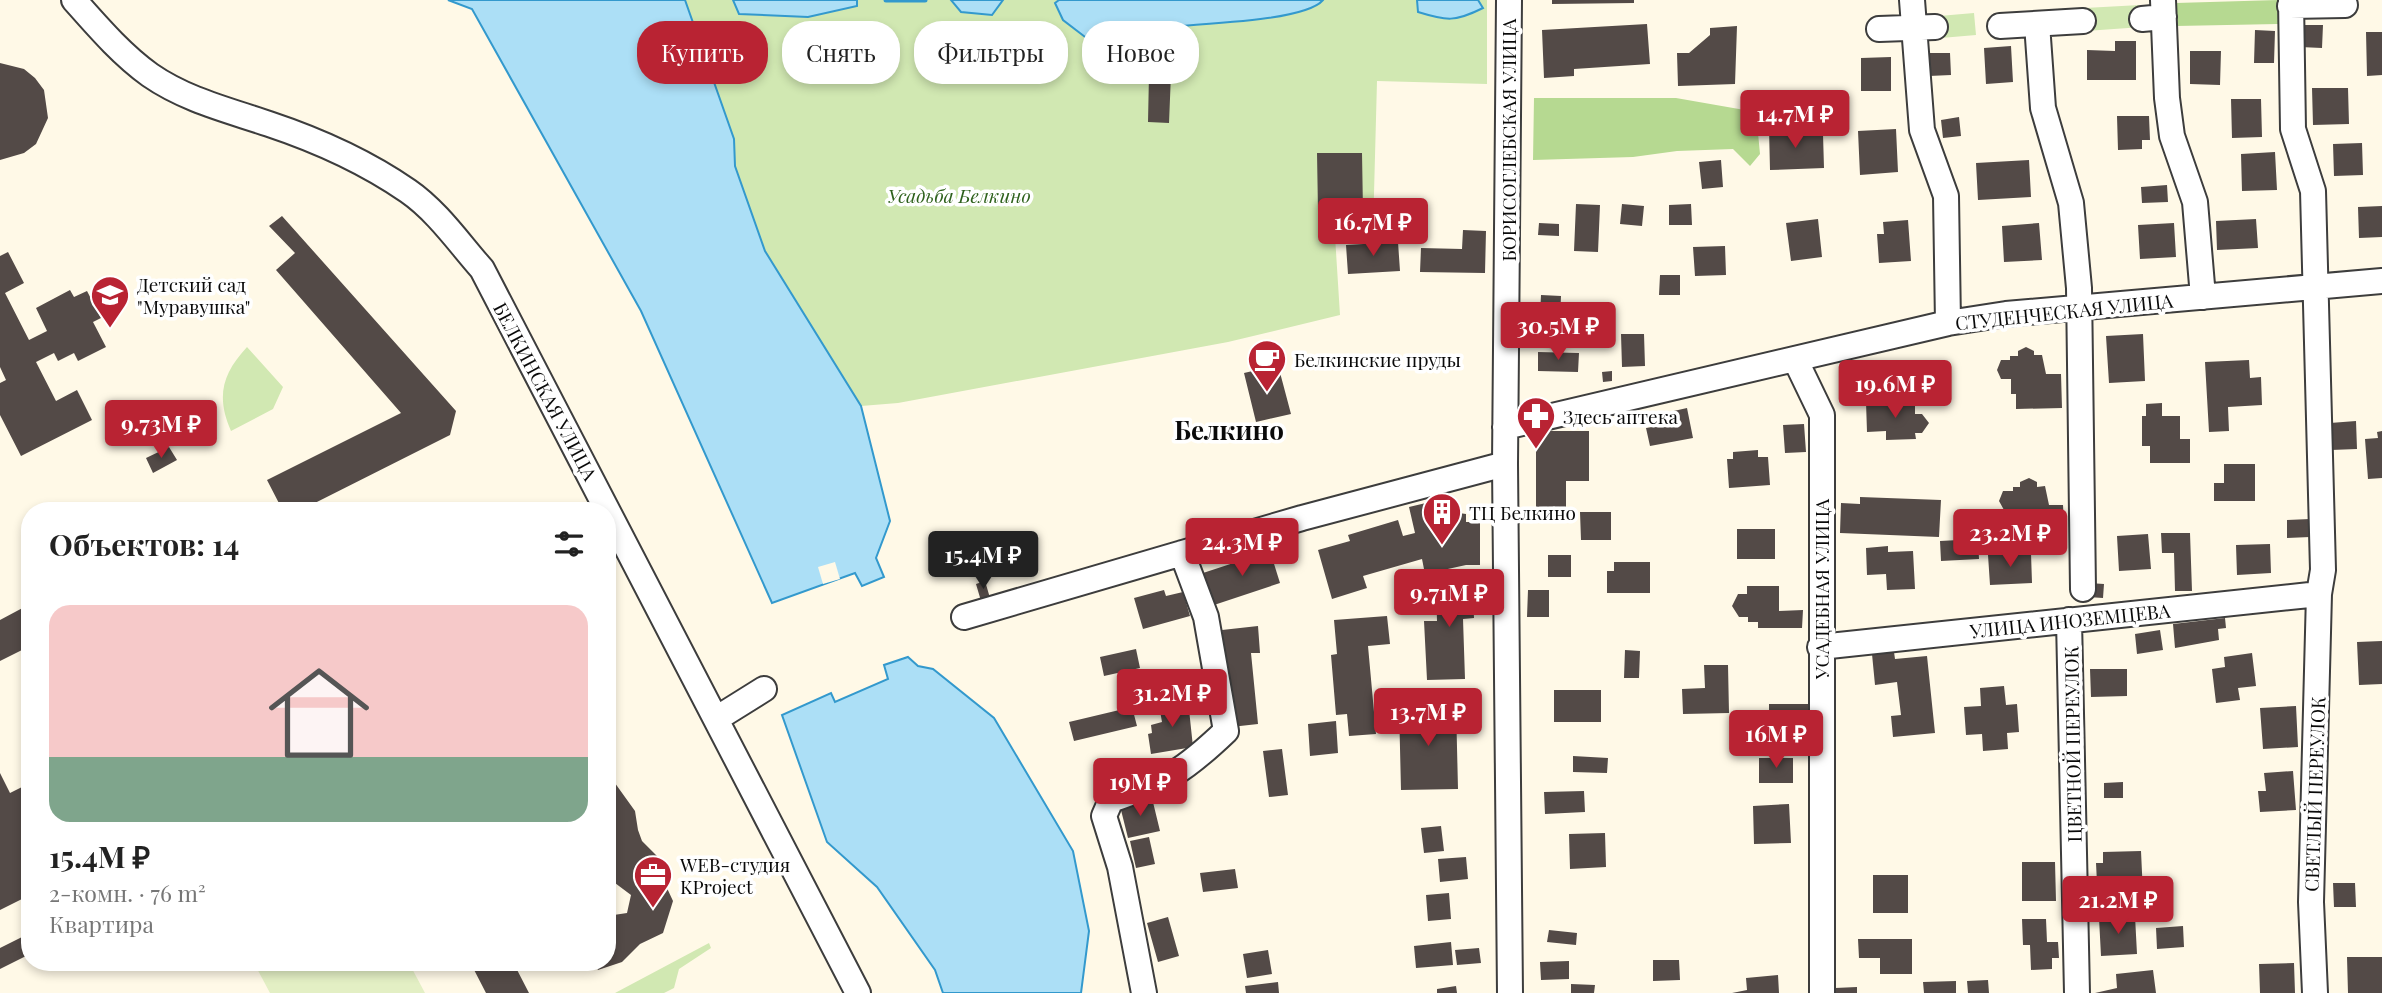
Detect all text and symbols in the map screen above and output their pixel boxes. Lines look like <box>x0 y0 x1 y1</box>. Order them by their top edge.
street label: БОРИСОГЛЕБСКАЯ УЛИЦА <box>1495 17 1521 262</box>
chip: Купить <box>637 21 768 84</box>
chip: Снять <box>782 21 900 84</box>
chip: Фильтры <box>914 21 1068 84</box>
chip: Новое <box>1082 21 1199 84</box>
pin: 14.7M ₽ <box>1730 90 1860 150</box>
text: 14.7M ₽ <box>1756 97 1834 128</box>
park label: Усадьба Белкино <box>887 182 1031 208</box>
pin: 16.7M ₽ <box>1308 198 1438 258</box>
text: 16.7M ₽ <box>1334 205 1412 236</box>
place label: Детский сад "Муравушка" <box>137 271 250 319</box>
school or university icon: Детский сад "Муравушка" <box>89 274 131 329</box>
street label: СТУДЕНЧЕСКАЯ УЛИЦА <box>1954 287 2175 335</box>
street label: БЕЛКИНСКАЯ УЛИЦА <box>488 297 604 486</box>
pin: 30.5M ₽ <box>1493 302 1623 362</box>
text: 30.5M ₽ <box>1517 309 1599 340</box>
cafe icon: Белкинские пруды <box>1246 338 1288 393</box>
place label: Белкинские пруды <box>1294 346 1461 372</box>
pin: 19.6M ₽ <box>1830 360 1960 420</box>
text: 19.6M ₽ <box>1855 367 1935 398</box>
pharmacy icon: Здесь аптека <box>1515 395 1557 450</box>
pin: 9.73M ₽ <box>96 400 226 460</box>
place label: Здесь аптека <box>1563 403 1679 429</box>
text: 9.73M ₽ <box>121 407 201 438</box>
district label: Белкино <box>1174 412 1284 447</box>
building icon: ТЦ Белкино <box>1421 491 1463 546</box>
street label: УСАДЕБНАЯ УЛИЦА <box>1808 498 1834 680</box>
place label: ТЦ Белкино <box>1469 499 1576 525</box>
pin: 23.2M ₽ <box>1945 510 2075 569</box>
text: 23.2M ₽ <box>1969 516 2051 547</box>
pin: 24.3M ₽ <box>1177 518 1307 578</box>
text: Объектов: 14 <box>49 524 239 564</box>
icon: filters <box>550 525 588 563</box>
text: 24.3M ₽ <box>1202 525 1282 556</box>
pin: 15.4M ₽ <box>918 532 1048 591</box>
text: 15.4M ₽ <box>944 538 1022 569</box>
pin: 9.71M ₽ <box>1384 570 1514 629</box>
text: 9.71M ₽ <box>1410 576 1488 607</box>
street label: УЛИЦА ИНОЗЕМЦЕВА <box>1967 596 2173 644</box>
street label: ЦВЕТНОЙ ПЕРЕУЛОК <box>2057 645 2087 843</box>
icon: home <box>256 650 382 776</box>
pin: 31.2M ₽ <box>1107 670 1237 729</box>
text: 31.2M ₽ <box>1133 676 1211 707</box>
pin: 13.7M ₽ <box>1363 688 1493 748</box>
text: 13.7M ₽ <box>1390 695 1466 726</box>
street label: СВЕТЛЫЙ ПЕРЕУЛОК <box>2298 696 2330 892</box>
pin: 16M ₽ <box>1727 710 1825 770</box>
text: 16M ₽ <box>1745 717 1807 748</box>
pin: 19M ₽ <box>1091 758 1189 818</box>
text: 19M ₽ <box>1109 765 1171 796</box>
text: 15.4M ₽ <box>49 836 150 876</box>
place label: WEB-студия KProject <box>679 851 790 899</box>
office icon: WEB-студия KProject <box>632 854 674 909</box>
pin: 21.2M ₽ <box>2053 876 2183 936</box>
text: 2-комн. · 76 m² <box>49 877 206 908</box>
text: 21.2M ₽ <box>2078 883 2158 914</box>
text: Квартира <box>49 908 154 939</box>

